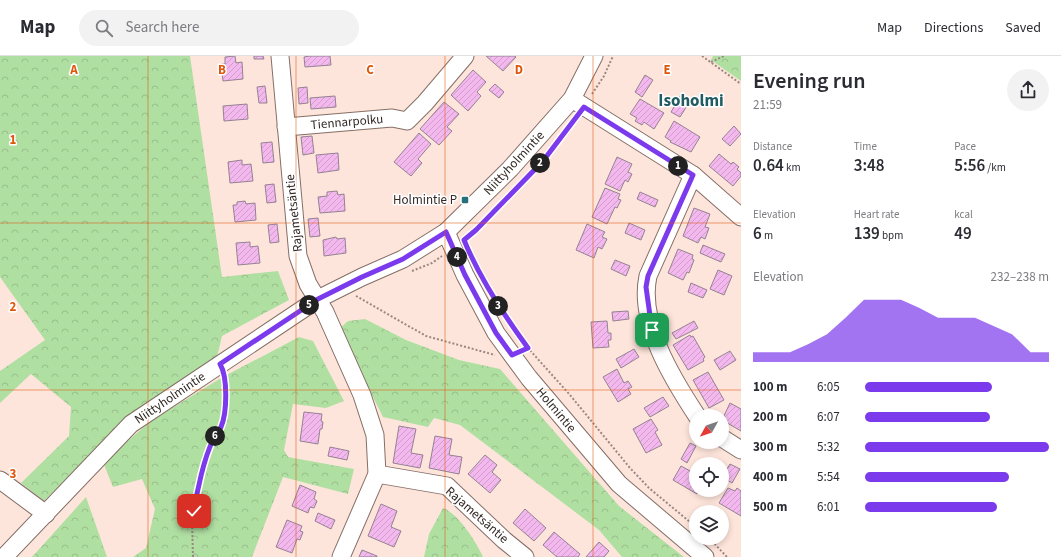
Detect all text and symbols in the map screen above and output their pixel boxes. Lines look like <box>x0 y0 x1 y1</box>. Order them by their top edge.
search box <box>79 10 359 46</box>
text: Map <box>20 14 55 41</box>
icon: search <box>93 17 115 39</box>
text: Search here <box>125 17 199 38</box>
text: Map <box>877 18 902 38</box>
text: Directions <box>924 18 983 38</box>
text: Saved <box>1005 18 1041 38</box>
text: A <box>69 61 78 79</box>
text: B <box>218 61 226 79</box>
text: C <box>366 61 374 79</box>
text: D <box>515 61 523 79</box>
text: E <box>663 61 671 79</box>
text: Evening run <box>753 65 866 97</box>
button: share <box>1007 69 1049 111</box>
district label: Isoholmi <box>658 89 724 113</box>
text: 21:59 <box>753 96 782 114</box>
street label: Tiennarpolku <box>310 110 384 134</box>
street label: Niittyholmintie <box>479 127 549 199</box>
text: 1 <box>10 131 17 149</box>
text: Distance <box>753 139 792 154</box>
text: Time <box>854 139 877 154</box>
text: Pace <box>954 139 976 154</box>
pin: 2 <box>530 153 550 173</box>
text: 0.64 <box>753 154 784 178</box>
text: 3:48 <box>854 154 885 178</box>
text: 5:56 <box>954 154 985 178</box>
text: 2 <box>537 155 543 170</box>
pin: 1 <box>668 156 688 176</box>
text: 1 <box>675 158 681 173</box>
text: km <box>784 160 801 175</box>
text: /km <box>985 160 1006 175</box>
street label: Rajametsäntie <box>281 173 307 253</box>
place label: Holmintie P <box>393 191 457 209</box>
marker: Holmintie P <box>460 195 470 205</box>
text: Elevation <box>753 207 796 222</box>
text: Heart rate <box>854 207 899 222</box>
text: kcal <box>954 207 973 222</box>
text: 6 <box>753 222 762 246</box>
text: 139 <box>854 222 880 246</box>
text: 49 <box>954 222 972 246</box>
text: m <box>762 228 773 243</box>
text: bpm <box>880 228 903 243</box>
pin: 4 <box>447 247 467 267</box>
text: 4 <box>454 249 460 264</box>
text: Elevation <box>753 268 804 286</box>
text: 232–238 m <box>991 268 1049 286</box>
pin: 5 <box>299 295 319 315</box>
pin: 3 <box>488 296 508 316</box>
text: 5 <box>306 297 312 312</box>
text: 2 <box>10 298 17 316</box>
text: 3 <box>495 298 501 313</box>
pin <box>635 313 669 347</box>
icon: arrive <box>641 319 663 341</box>
street label: Niittyholmintie <box>131 368 209 428</box>
text: 100 m <box>753 378 787 396</box>
text: 6:05 <box>817 378 840 396</box>
street label: Holmintie <box>532 384 580 436</box>
text: 200 m <box>753 408 787 426</box>
text: 6:07 <box>817 408 840 426</box>
north arrow <box>689 409 729 449</box>
map controls <box>689 409 729 545</box>
pin: 6 <box>205 426 225 446</box>
text: 6 <box>212 428 218 443</box>
text: 300 m <box>753 438 787 456</box>
text: 5:32 <box>817 438 840 456</box>
button: locate <box>689 457 729 497</box>
text: 3 <box>10 465 17 483</box>
text: 400 m <box>753 468 787 486</box>
text: 5:54 <box>817 468 840 486</box>
street label: Rajametsäntie <box>442 483 512 547</box>
pin <box>177 494 211 528</box>
text: 500 m <box>753 498 787 516</box>
text: 6:01 <box>817 498 840 516</box>
icon: check <box>183 500 205 522</box>
button: layers <box>689 505 729 545</box>

